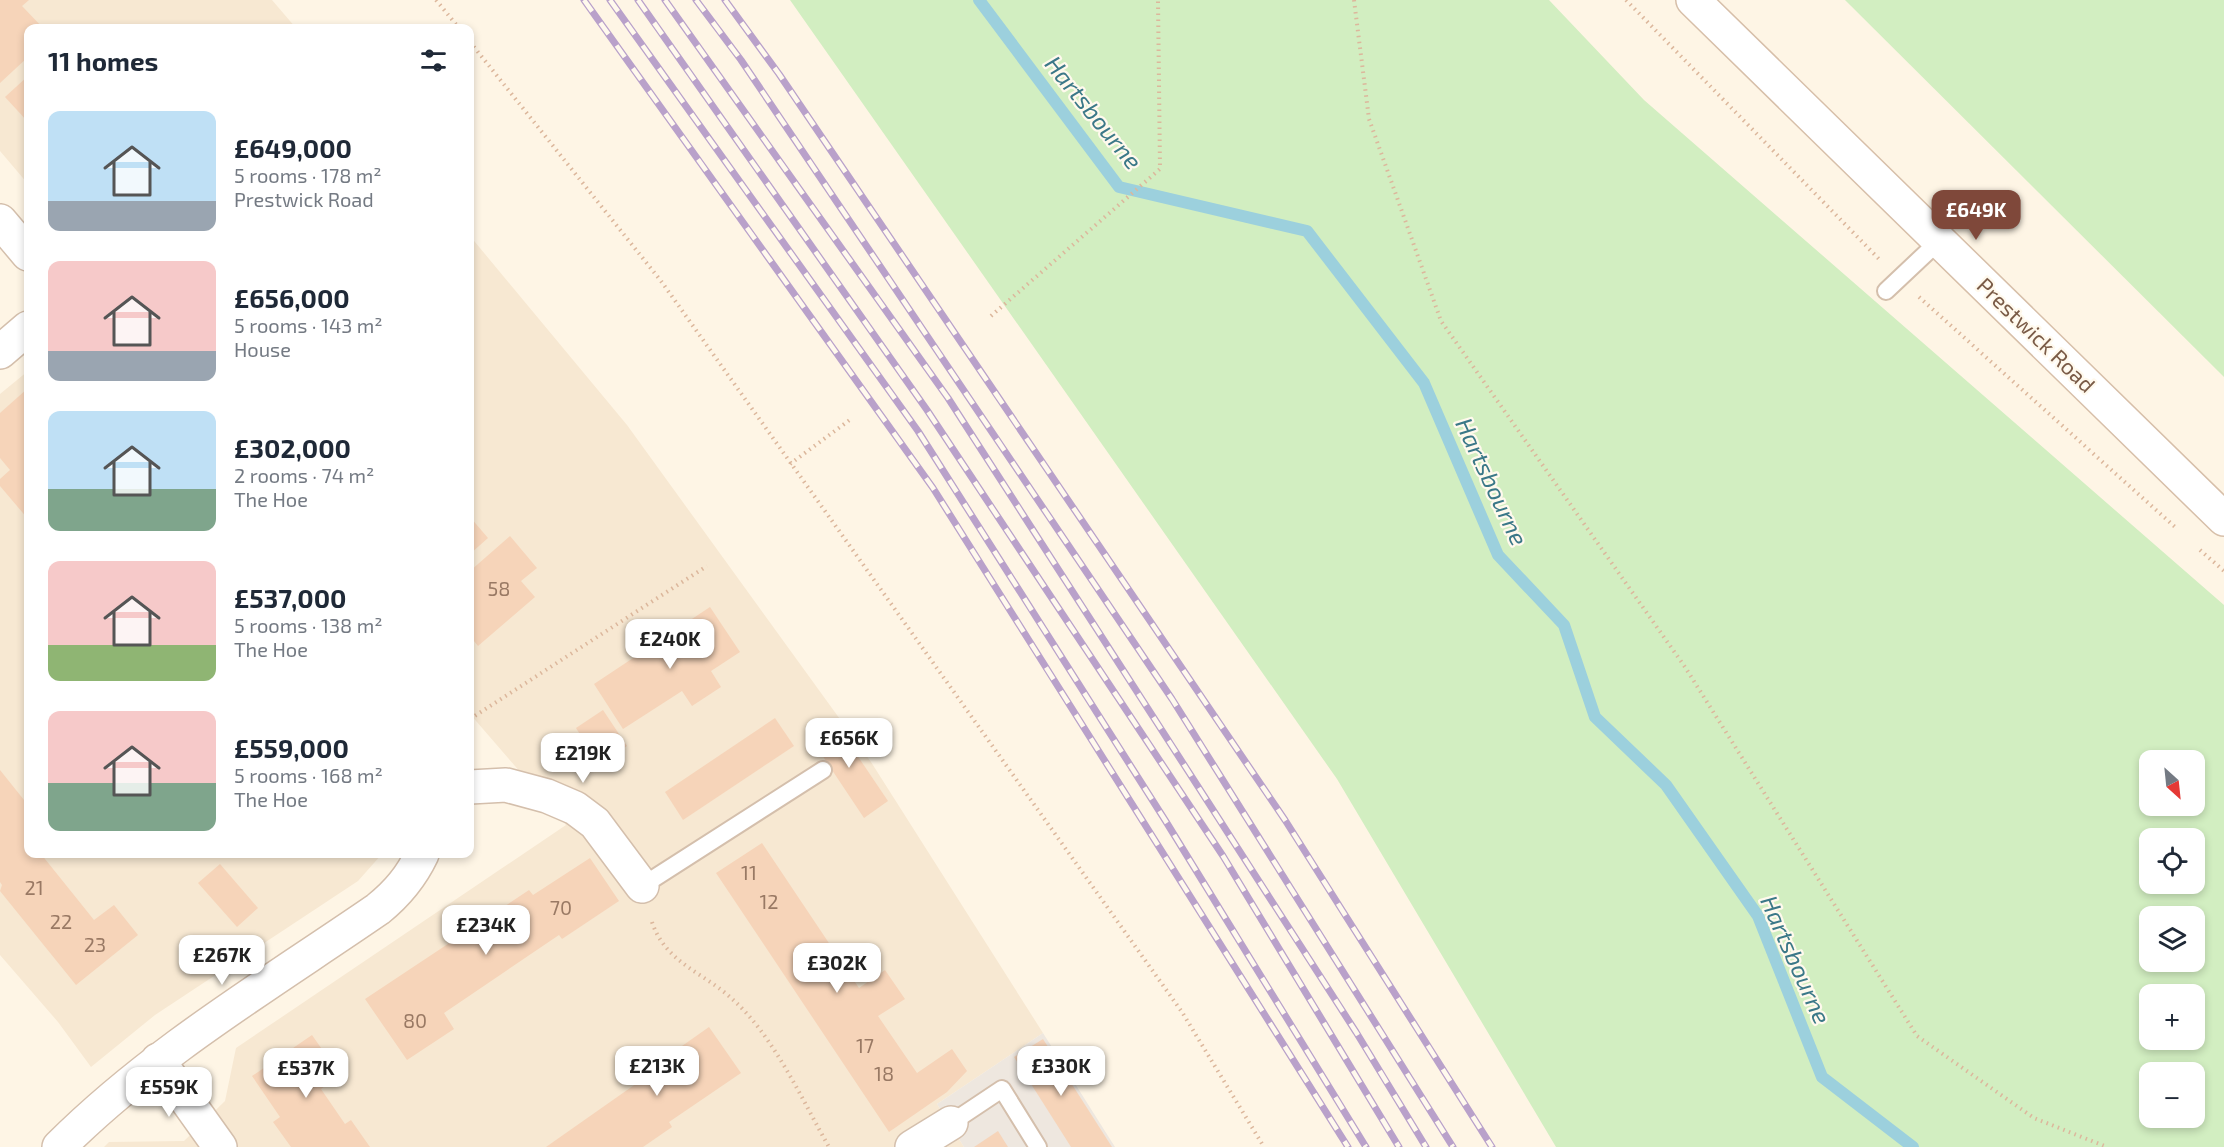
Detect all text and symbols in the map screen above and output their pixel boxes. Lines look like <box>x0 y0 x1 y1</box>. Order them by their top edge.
icon: filters <box>417 44 450 77</box>
text: 11 homes <box>48 45 158 76</box>
water label: Hartsbourne <box>1040 49 1149 175</box>
text: £649,000 <box>234 132 352 163</box>
icon: home <box>96 135 168 207</box>
text: 5 rooms · 178 m² <box>234 163 382 187</box>
text: Prestwick Road <box>234 187 374 211</box>
pin: £649K <box>1934 190 2018 241</box>
text: £649K <box>1946 197 2006 221</box>
street label: Prestwick Road <box>1972 272 2101 397</box>
text: £656,000 <box>234 282 350 313</box>
icon: home <box>96 285 168 357</box>
text: 5 rooms · 143 m² <box>234 313 383 337</box>
text: House <box>234 337 291 361</box>
water label: Hartsbourne <box>1450 413 1535 550</box>
text: £302,000 <box>234 432 351 463</box>
icon: home <box>96 435 168 507</box>
text: 2 rooms · 74 m² <box>234 463 374 487</box>
text: The Hoe <box>234 487 308 511</box>
house number: 58 <box>488 576 510 600</box>
text: £537,000 <box>234 582 347 613</box>
icon: home <box>96 585 168 657</box>
text: 5 rooms · 138 m² <box>234 613 382 637</box>
pin: £240K <box>628 619 712 670</box>
text: £240K <box>639 626 701 650</box>
text: The Hoe <box>234 637 308 661</box>
pin: £656K <box>807 718 891 769</box>
text: £656K <box>819 725 879 749</box>
text: £559,000 <box>234 732 349 763</box>
pin: £219K <box>541 733 625 784</box>
icon: home <box>96 735 168 807</box>
text: £219K <box>555 740 611 764</box>
north arrow <box>2139 750 2205 816</box>
map controls <box>2139 750 2205 1128</box>
text: 5 rooms · 168 m² <box>234 763 383 787</box>
text: The Hoe <box>234 787 308 811</box>
button: locate <box>2139 828 2205 894</box>
house number: 11 <box>741 860 757 884</box>
house number: 21 <box>24 875 44 899</box>
house number: 12 <box>759 889 779 913</box>
water label: Hartsbourne <box>1755 891 1838 1028</box>
house number: 70 <box>550 895 572 919</box>
pin: £234K <box>444 905 528 956</box>
button: layers <box>2139 906 2205 972</box>
house number: 22 <box>50 909 72 933</box>
text: £234K <box>456 912 516 936</box>
house number: 23 <box>84 932 106 956</box>
pin: £267K <box>180 935 264 986</box>
text: £267K <box>193 942 251 966</box>
pin: £302K <box>795 943 879 994</box>
text: £302K <box>807 950 867 974</box>
button: + <box>2139 984 2205 1050</box>
house number: 80 <box>403 1008 427 1032</box>
house number: 17 <box>856 1033 874 1057</box>
pin: £213K <box>615 1046 699 1097</box>
pin: £330K <box>1019 1046 1103 1097</box>
pin: £537K <box>264 1048 348 1099</box>
text: £213K <box>629 1053 685 1077</box>
text: £330K <box>1031 1053 1091 1077</box>
text: £537K <box>277 1055 335 1079</box>
house number: 18 <box>874 1061 894 1085</box>
button: − <box>2139 1062 2205 1128</box>
pin: £559K <box>127 1067 211 1118</box>
text: £559K <box>140 1074 198 1098</box>

